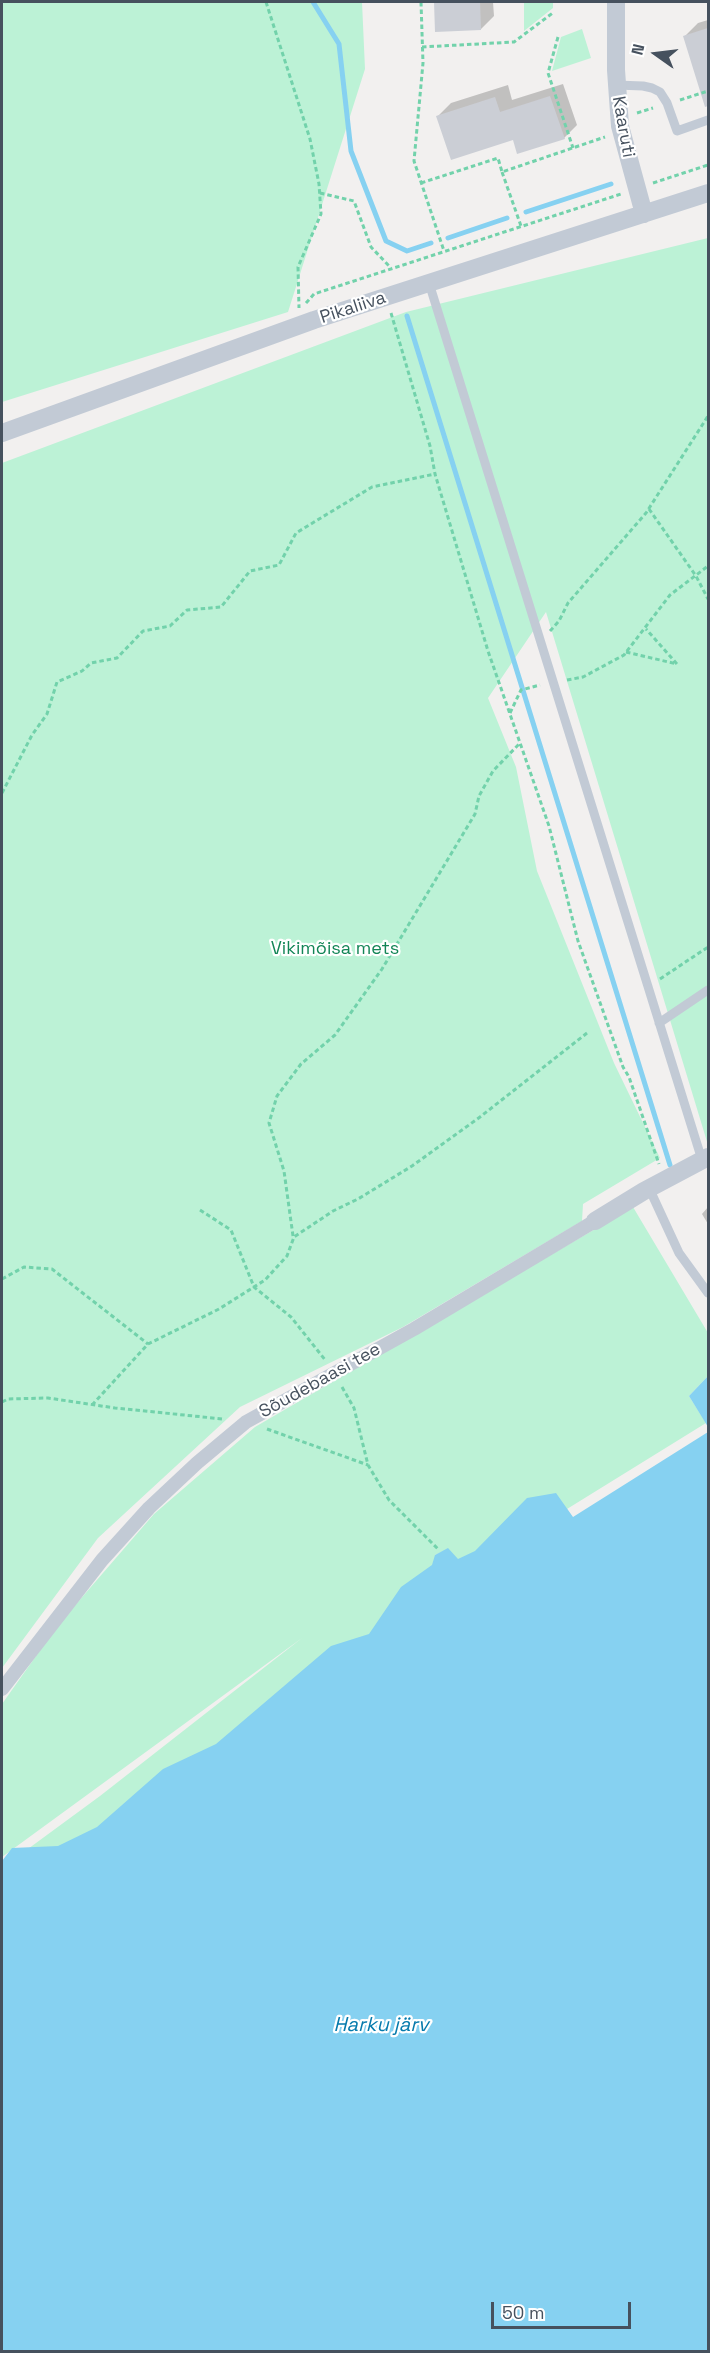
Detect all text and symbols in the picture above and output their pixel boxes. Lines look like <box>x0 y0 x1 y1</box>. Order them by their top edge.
north arrow <box>626 24 686 84</box>
text: N <box>627 42 650 57</box>
street label: Kaaruti <box>607 95 639 159</box>
street label: Pikaliiva <box>317 287 389 329</box>
park label: Vikimõisa mets <box>271 938 399 960</box>
street label: Sõudebaasi tee <box>256 1339 384 1423</box>
water label: Harku järv <box>333 2014 429 2038</box>
scale bar <box>494 2290 634 2328</box>
text: 50 m <box>502 2301 544 2324</box>

